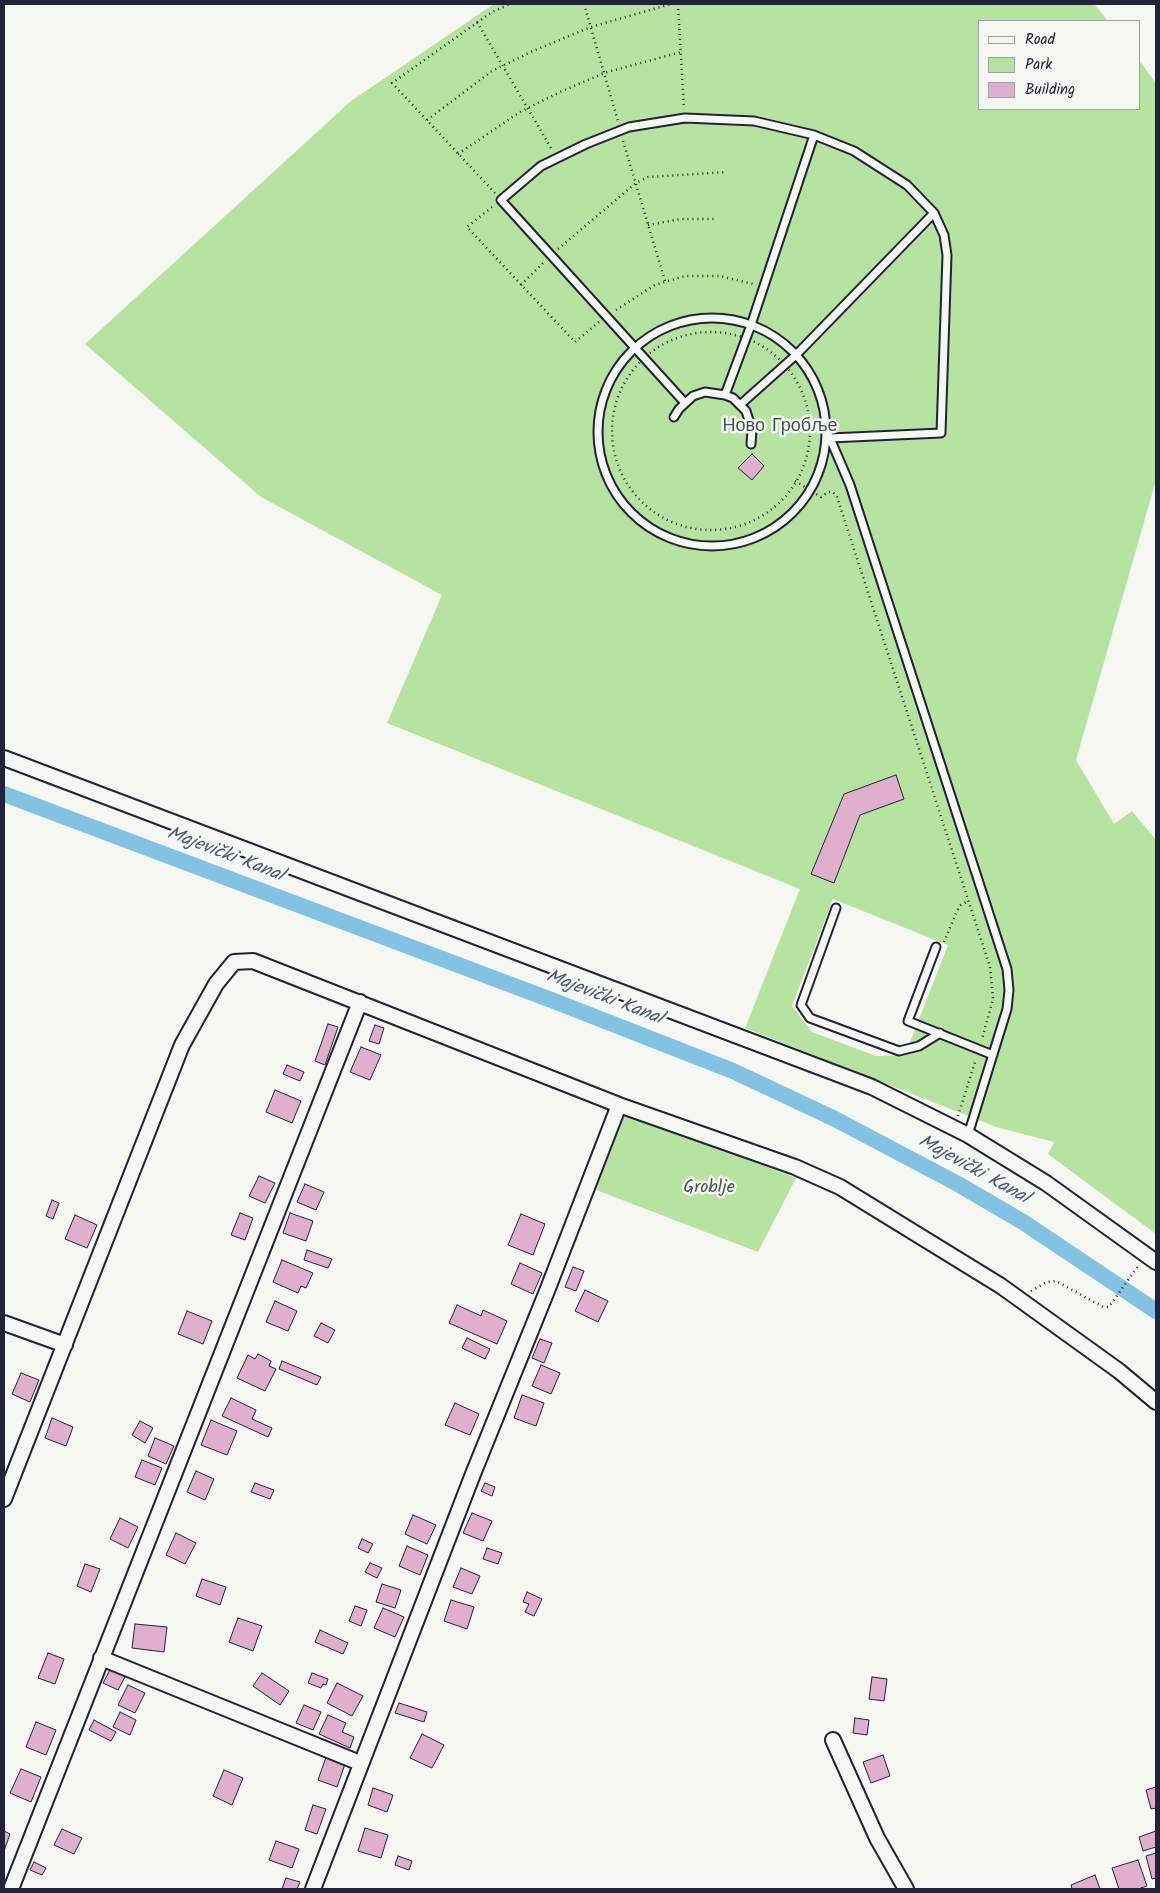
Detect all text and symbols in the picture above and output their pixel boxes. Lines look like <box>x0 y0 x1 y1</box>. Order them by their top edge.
legend <box>978 20 1140 110</box>
text: Road <box>1025 28 1055 52</box>
text: Park <box>1025 53 1052 77</box>
text: Building <box>1025 78 1075 102</box>
park label: Ново Гробље <box>723 417 837 439</box>
water label: Majevički Kanal <box>163 823 287 889</box>
water label: Majevički Kanal <box>542 966 666 1032</box>
water label: Majevički Kanal <box>914 1131 1032 1211</box>
park label: Groblje <box>683 1178 735 1200</box>

